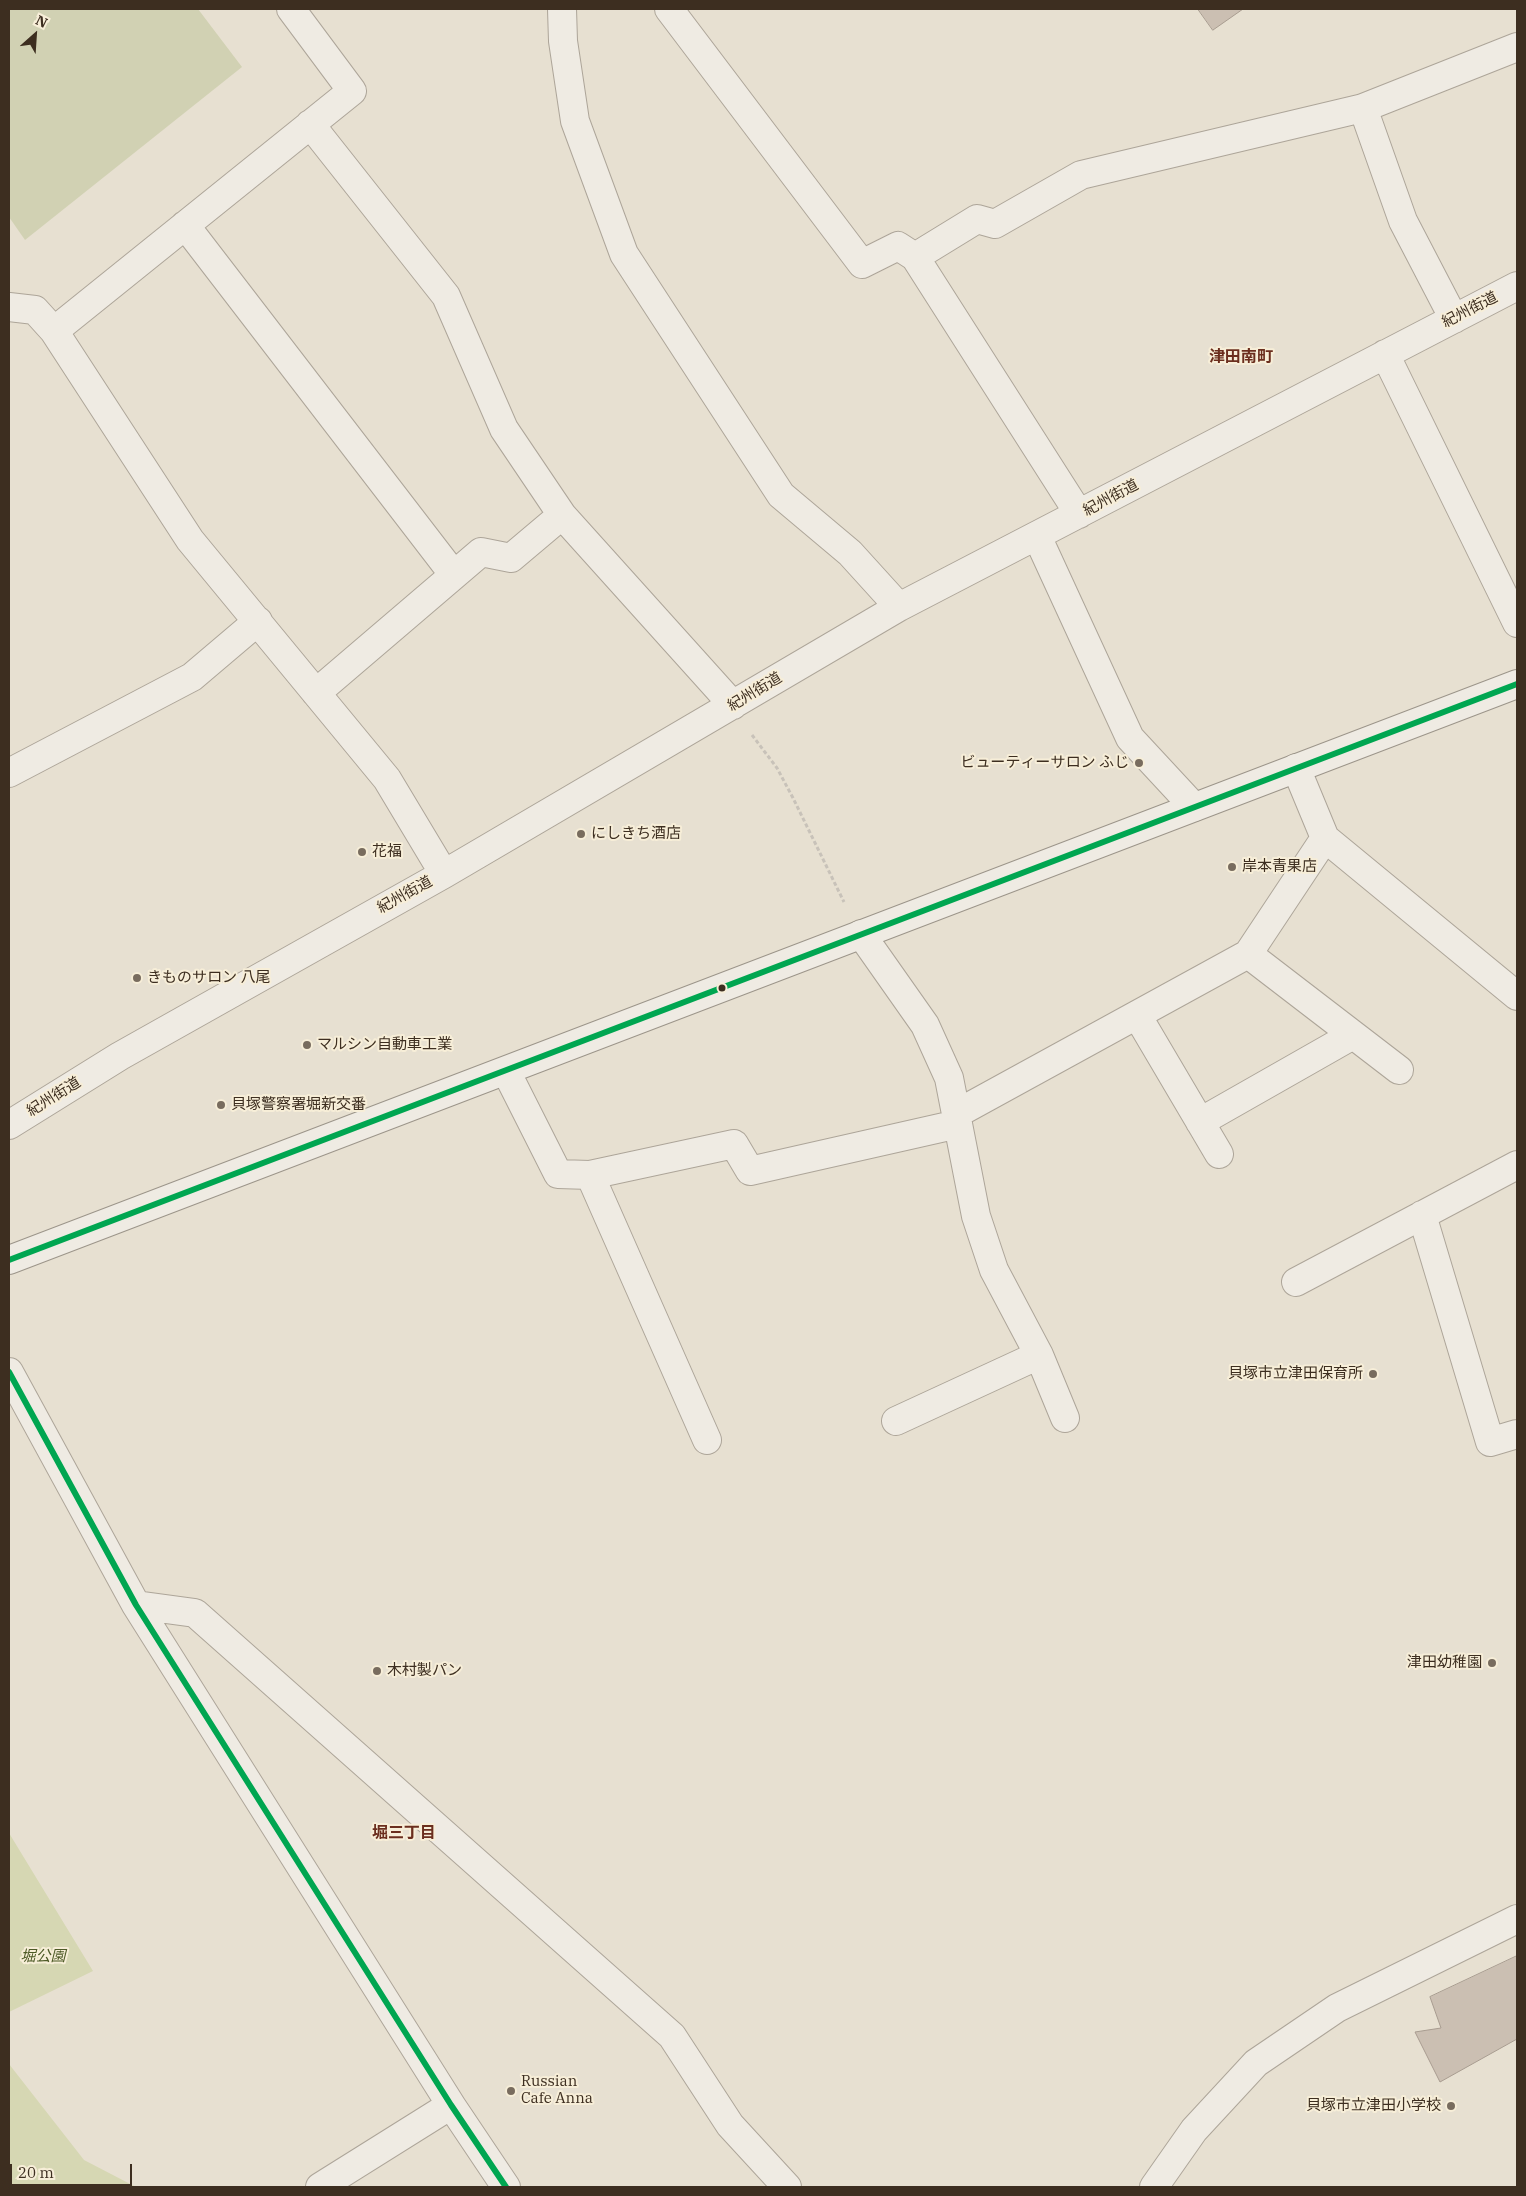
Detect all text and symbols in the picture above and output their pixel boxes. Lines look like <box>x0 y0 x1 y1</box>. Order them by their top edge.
north arrow <box>10 10 60 60</box>
text: N <box>33 11 50 32</box>
street label: 紀州街道 <box>1439 288 1501 332</box>
district label: 津田南町 <box>1209 347 1273 367</box>
street label: 紀州街道 <box>1080 476 1142 520</box>
street label: 紀州街道 <box>725 669 785 715</box>
place label: ビューティーサロン ふじ <box>961 754 1129 772</box>
marker: ビューティーサロン ふじ <box>1133 757 1145 769</box>
place label: にしきち酒店 <box>591 825 681 843</box>
marker: にしきち酒店 <box>575 828 587 840</box>
place label: 花福 <box>372 843 402 861</box>
marker: 花福 <box>356 846 368 858</box>
place label: 岸本青果店 <box>1242 858 1317 876</box>
marker: 岸本青果店 <box>1226 861 1238 873</box>
street label: 紀州街道 <box>374 873 436 917</box>
place label: きものサロン 八尾 <box>147 969 270 987</box>
marker: きものサロン 八尾 <box>131 972 143 984</box>
unlabelled marker <box>717 983 727 993</box>
place label: マルシン自動車工業 <box>317 1036 452 1054</box>
marker: マルシン自動車工業 <box>301 1039 313 1051</box>
street label: 紀州街道 <box>24 1073 84 1121</box>
place label: 貝塚警察署堀新交番 <box>231 1096 366 1114</box>
marker: 貝塚警察署堀新交番 <box>215 1099 227 1111</box>
place label: 貝塚市立津田保育所 <box>1228 1365 1363 1383</box>
marker: 貝塚市立津田保育所 <box>1367 1368 1379 1380</box>
place label: 津田幼稚園 <box>1407 1654 1482 1672</box>
marker: 津田幼稚園 <box>1486 1657 1498 1669</box>
place label: 木村製パン <box>387 1662 462 1680</box>
marker: 木村製パン <box>371 1665 383 1677</box>
district label: 堀三丁目 <box>372 1823 436 1843</box>
park label: 堀公園 <box>21 1948 65 1966</box>
place label: Russian Cafe Anna <box>521 2073 593 2108</box>
marker: Russian Cafe Anna <box>505 2085 517 2097</box>
place label: 貝塚市立津田小学校 <box>1306 2097 1441 2115</box>
marker: 貝塚市立津田小学校 <box>1445 2100 1457 2112</box>
scale bar <box>12 2154 135 2186</box>
text: 20 m <box>18 2163 54 2182</box>

